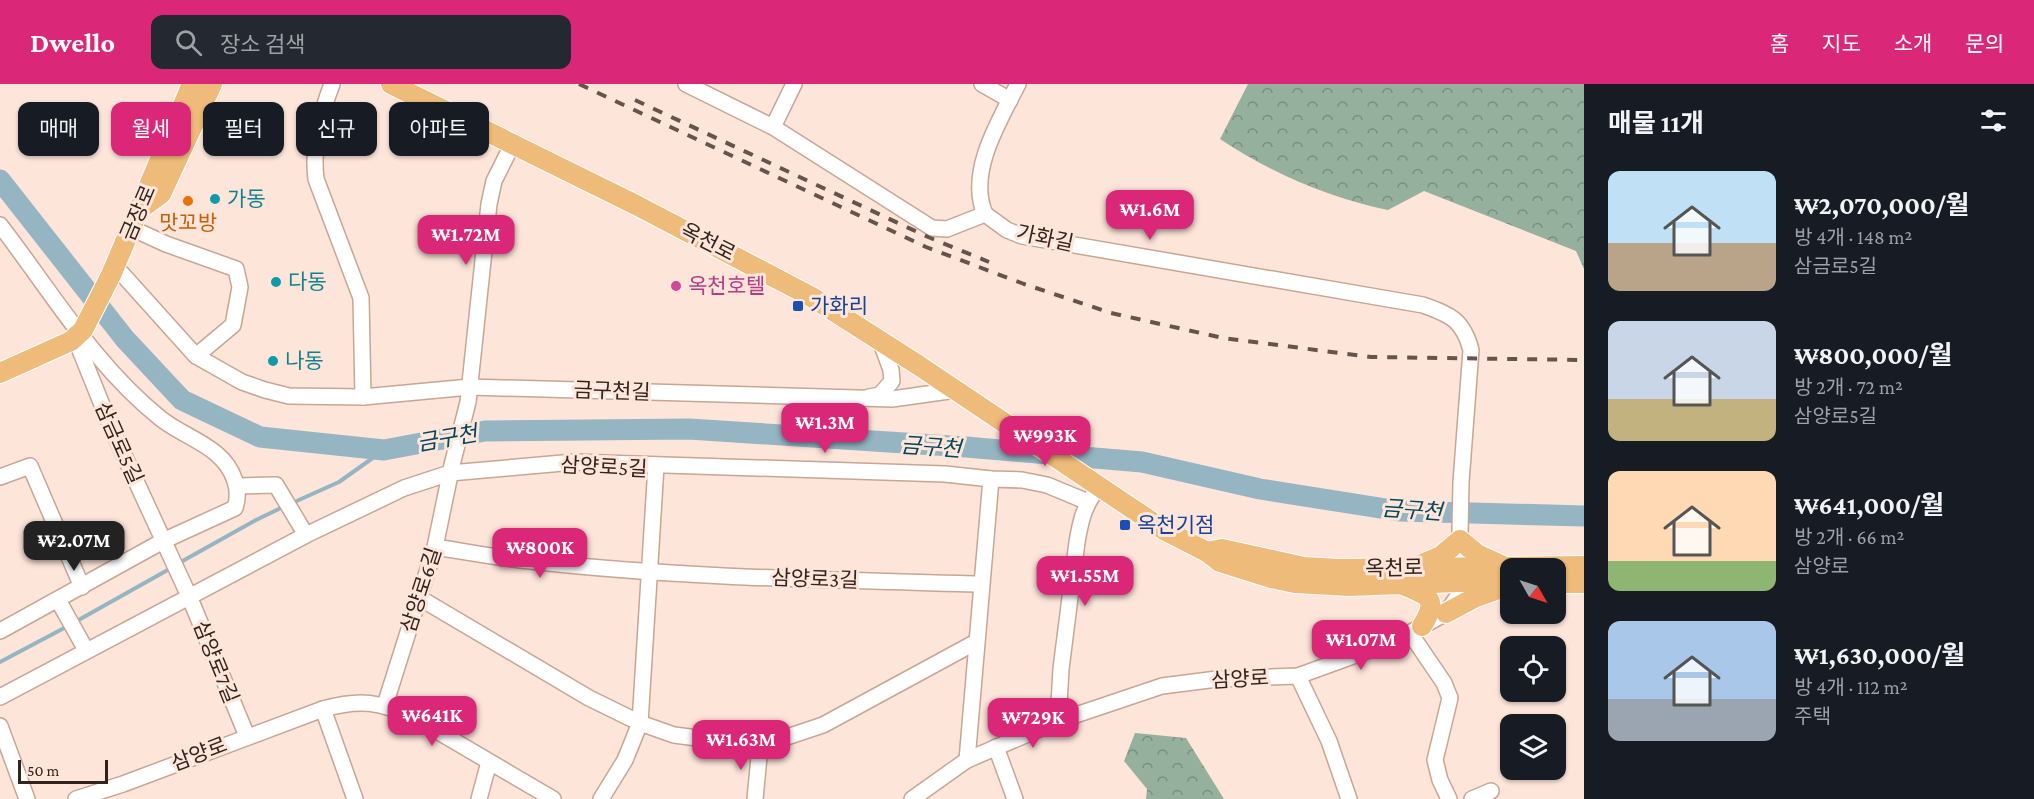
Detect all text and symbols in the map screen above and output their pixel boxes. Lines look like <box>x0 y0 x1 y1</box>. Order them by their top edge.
search box <box>151 15 571 69</box>
icon: search <box>172 26 205 59</box>
text: Dwello <box>30 27 115 58</box>
text: 장소 검색 <box>220 32 305 57</box>
text: 홈 <box>1770 32 1789 56</box>
text: 지도 <box>1822 32 1861 56</box>
text: 소개 <box>1894 32 1932 56</box>
text: 문의 <box>1965 32 2004 56</box>
chip: 매매 <box>18 102 99 156</box>
chip: 월세 <box>111 102 191 156</box>
chip: 필터 <box>203 102 284 156</box>
chip: 신규 <box>296 102 377 156</box>
chip: 아파트 <box>389 102 489 156</box>
icon: filters <box>1977 104 2010 137</box>
text: 매물 11개 <box>1608 109 1704 138</box>
street label: 금장로 <box>116 182 160 244</box>
place label: 가동 <box>227 187 266 211</box>
pin: ₩1.6M <box>1108 190 1192 241</box>
text: ₩2,070,000/월 <box>1794 191 1969 220</box>
marker: 가동 <box>208 192 222 206</box>
marker: 맛꼬방 <box>181 194 195 208</box>
icon: home <box>1656 195 1728 267</box>
text: ₩1.6M <box>1120 198 1180 220</box>
place label: 맛꼬방 <box>159 211 217 235</box>
pin: ₩1.72M <box>417 215 515 266</box>
street label: 옥천로 <box>677 218 739 266</box>
street label: 가화길 <box>1014 220 1076 256</box>
text: ₩1.72M <box>432 223 500 245</box>
text: 방 4개 · 148 m² <box>1794 226 1912 248</box>
text: 삼금로5길 <box>1794 255 1877 277</box>
place label: 다동 <box>288 270 327 294</box>
place label: 옥천호텔 <box>688 274 765 298</box>
marker: 다동 <box>269 275 283 289</box>
marker: 옥천호텔 <box>669 279 683 293</box>
place label: 가화리 <box>810 294 868 318</box>
marker: 가화리 <box>791 299 805 313</box>
text: ₩800,000/월 <box>1794 341 1952 370</box>
icon: home <box>1656 345 1728 417</box>
place label: 나동 <box>285 349 324 373</box>
marker: 나동 <box>266 354 280 368</box>
text: 방 2개 · 72 m² <box>1794 376 1903 398</box>
street label: 금구천길 <box>573 378 651 404</box>
street label: 삼금로5길 <box>90 398 148 488</box>
pin: ₩1.3M <box>783 403 867 454</box>
text: 삼양로5길 <box>1794 405 1877 427</box>
text: ₩1.3M <box>795 411 855 433</box>
pin: ₩993K <box>1003 416 1087 467</box>
water label: 금구천 <box>415 420 482 456</box>
text: ₩993K <box>1014 424 1076 446</box>
water label: 금구천 <box>900 432 965 462</box>
street label: 삼양로5길 <box>560 453 648 481</box>
text: ₩641,000/월 <box>1794 491 1944 520</box>
water label: 금구천 <box>1381 495 1446 525</box>
icon: home <box>1656 495 1728 567</box>
place label: 옥천기점 <box>1137 513 1214 537</box>
marker: 옥천기점 <box>1118 518 1132 532</box>
pin: ₩2.07M <box>25 521 123 572</box>
text: 방 2개 · 66 m² <box>1794 526 1904 548</box>
pin: ₩800K <box>498 528 582 579</box>
text: ₩2.07M <box>38 529 110 551</box>
text: ₩800K <box>506 536 574 558</box>
street label: 삼양로6길 <box>396 544 446 636</box>
street label: 옥천로 <box>1365 555 1423 581</box>
text: 삼양로 <box>1794 555 1849 577</box>
pin: ₩1.55M <box>1036 556 1134 607</box>
north arrow <box>1500 558 1566 624</box>
map controls <box>1500 558 1566 780</box>
text: ₩1.55M <box>1051 564 1119 586</box>
street label: 삼양로3길 <box>771 565 859 593</box>
street label: 삼양로7길 <box>189 617 243 707</box>
pin: ₩1.07M <box>1312 620 1410 671</box>
text: ₩1.07M <box>1326 628 1396 650</box>
button: locate <box>1500 636 1566 702</box>
text: ₩1,630,000/월 <box>1794 641 1965 670</box>
icon: home <box>1656 645 1728 717</box>
street label: 삼양로 <box>1210 665 1270 693</box>
text: 방 4개 · 112 m² <box>1794 676 1908 698</box>
pin: ₩641K <box>390 696 474 747</box>
pin: ₩729K <box>991 698 1075 749</box>
text: ₩641K <box>402 704 462 726</box>
text: 주택 <box>1794 705 1831 727</box>
text: ₩729K <box>1002 706 1064 728</box>
button: layers <box>1500 714 1566 780</box>
pin: ₩1.63M <box>692 720 790 771</box>
text: ₩1.63M <box>706 728 776 750</box>
street label: 삼양로 <box>168 732 230 776</box>
scale bar <box>18 757 108 784</box>
text: 50 m <box>27 762 59 779</box>

